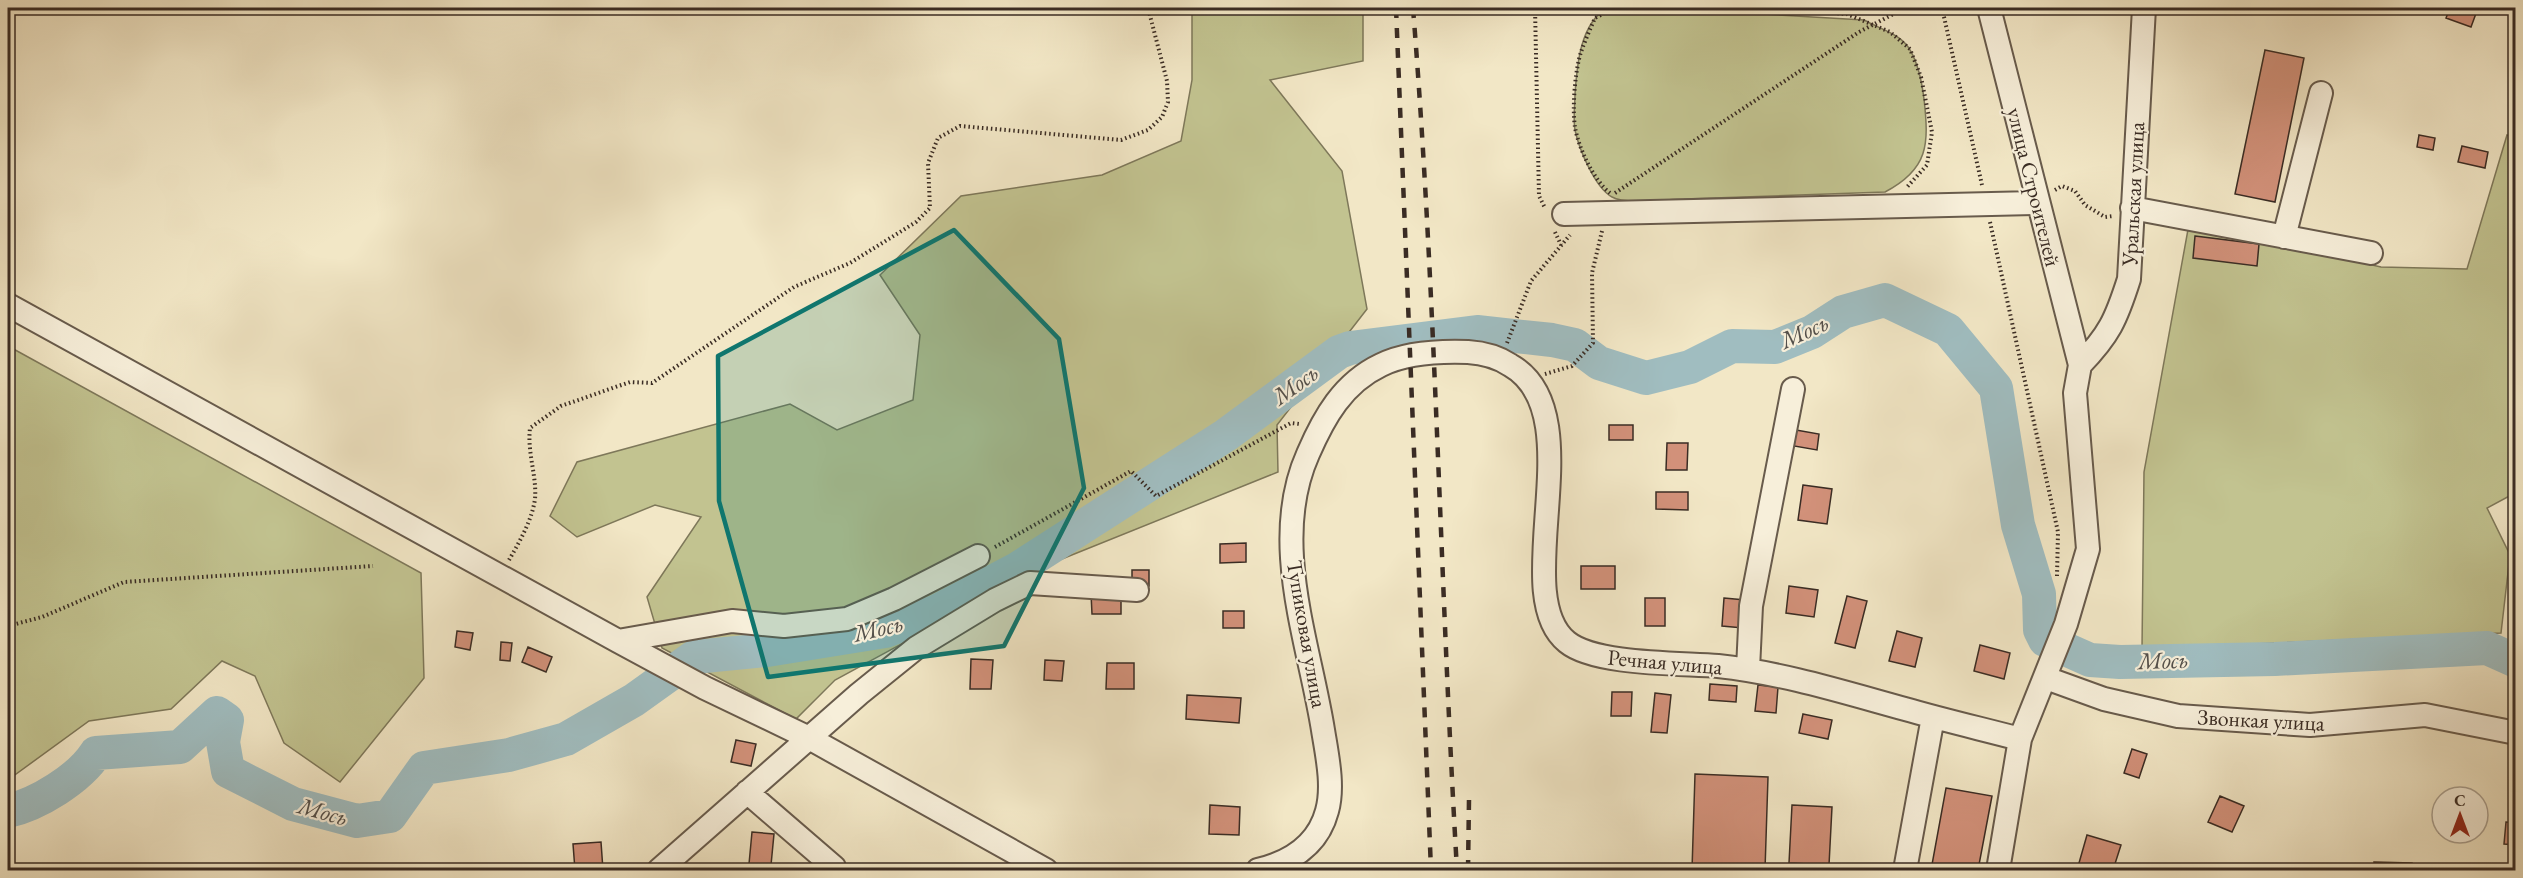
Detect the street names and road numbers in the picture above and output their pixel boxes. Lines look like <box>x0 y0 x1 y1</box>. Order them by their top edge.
street label: улица Строителей <box>2000 105 2068 270</box>
street label: Уральская улица <box>2115 121 2151 268</box>
street label: Тупиковая улица <box>1280 558 1334 710</box>
street label: Речная улица <box>1606 643 1724 681</box>
street label: Звонкая улица <box>2197 702 2326 738</box>

